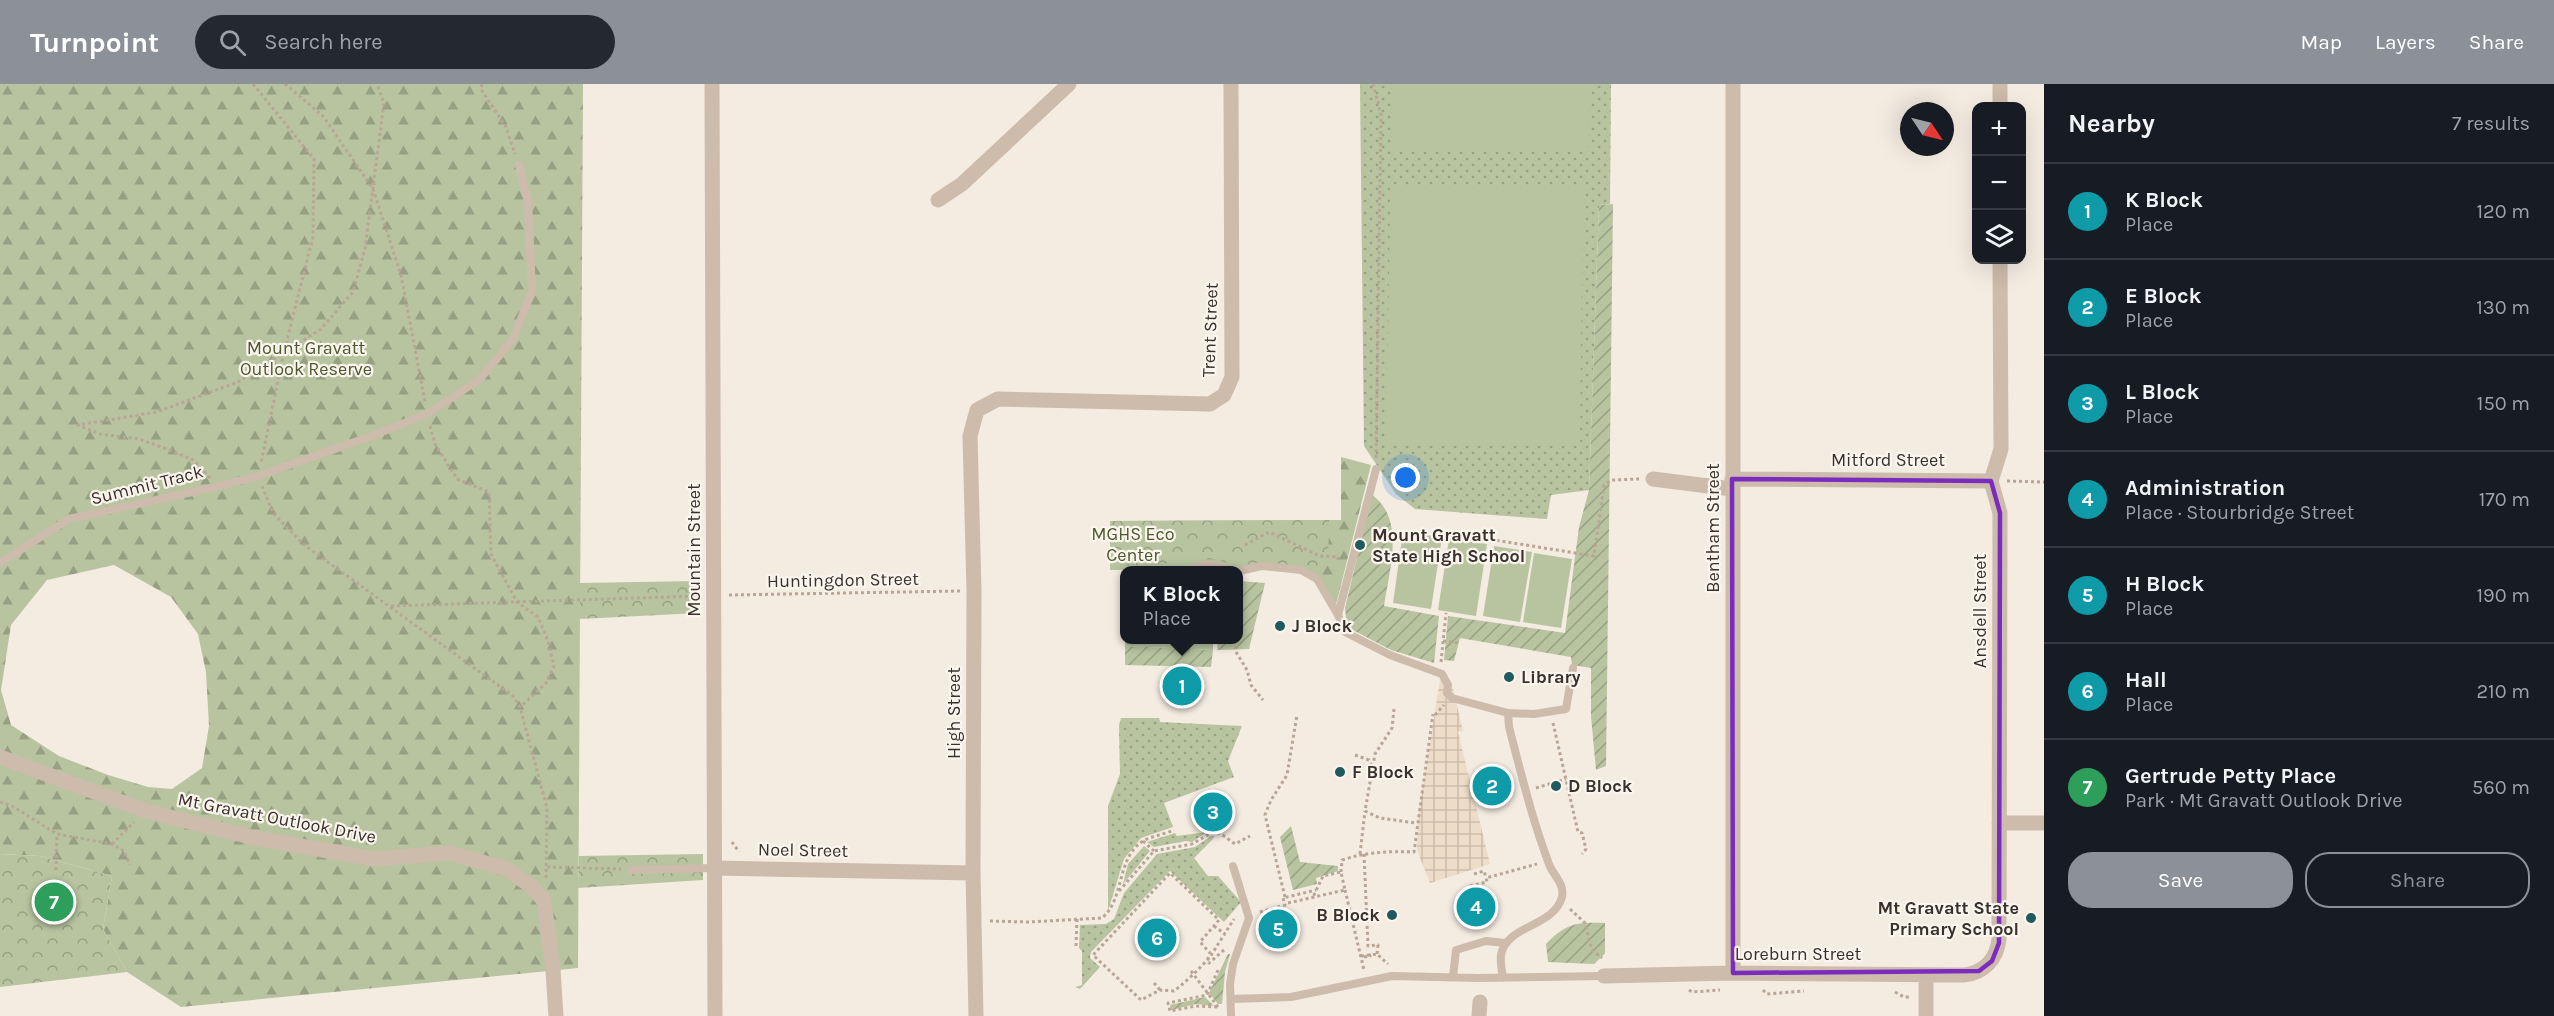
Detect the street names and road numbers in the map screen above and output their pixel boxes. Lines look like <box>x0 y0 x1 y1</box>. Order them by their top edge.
street label: Trent Street <box>1197 282 1223 378</box>
street label: Mitford Street <box>1831 449 1945 471</box>
street label: Summit Track <box>88 460 206 510</box>
street label: Bentham Street <box>1702 463 1724 593</box>
street label: Mountain Street <box>683 483 705 617</box>
street label: Ansdell Street <box>1969 554 1991 668</box>
street label: Huntingdon Street <box>767 568 919 592</box>
street label: High Street <box>943 667 965 759</box>
street label: Mt Gravatt Outlook Drive <box>176 788 378 848</box>
street label: Noel Street <box>758 838 848 862</box>
street label: Loreburn Street <box>1735 943 1862 965</box>

